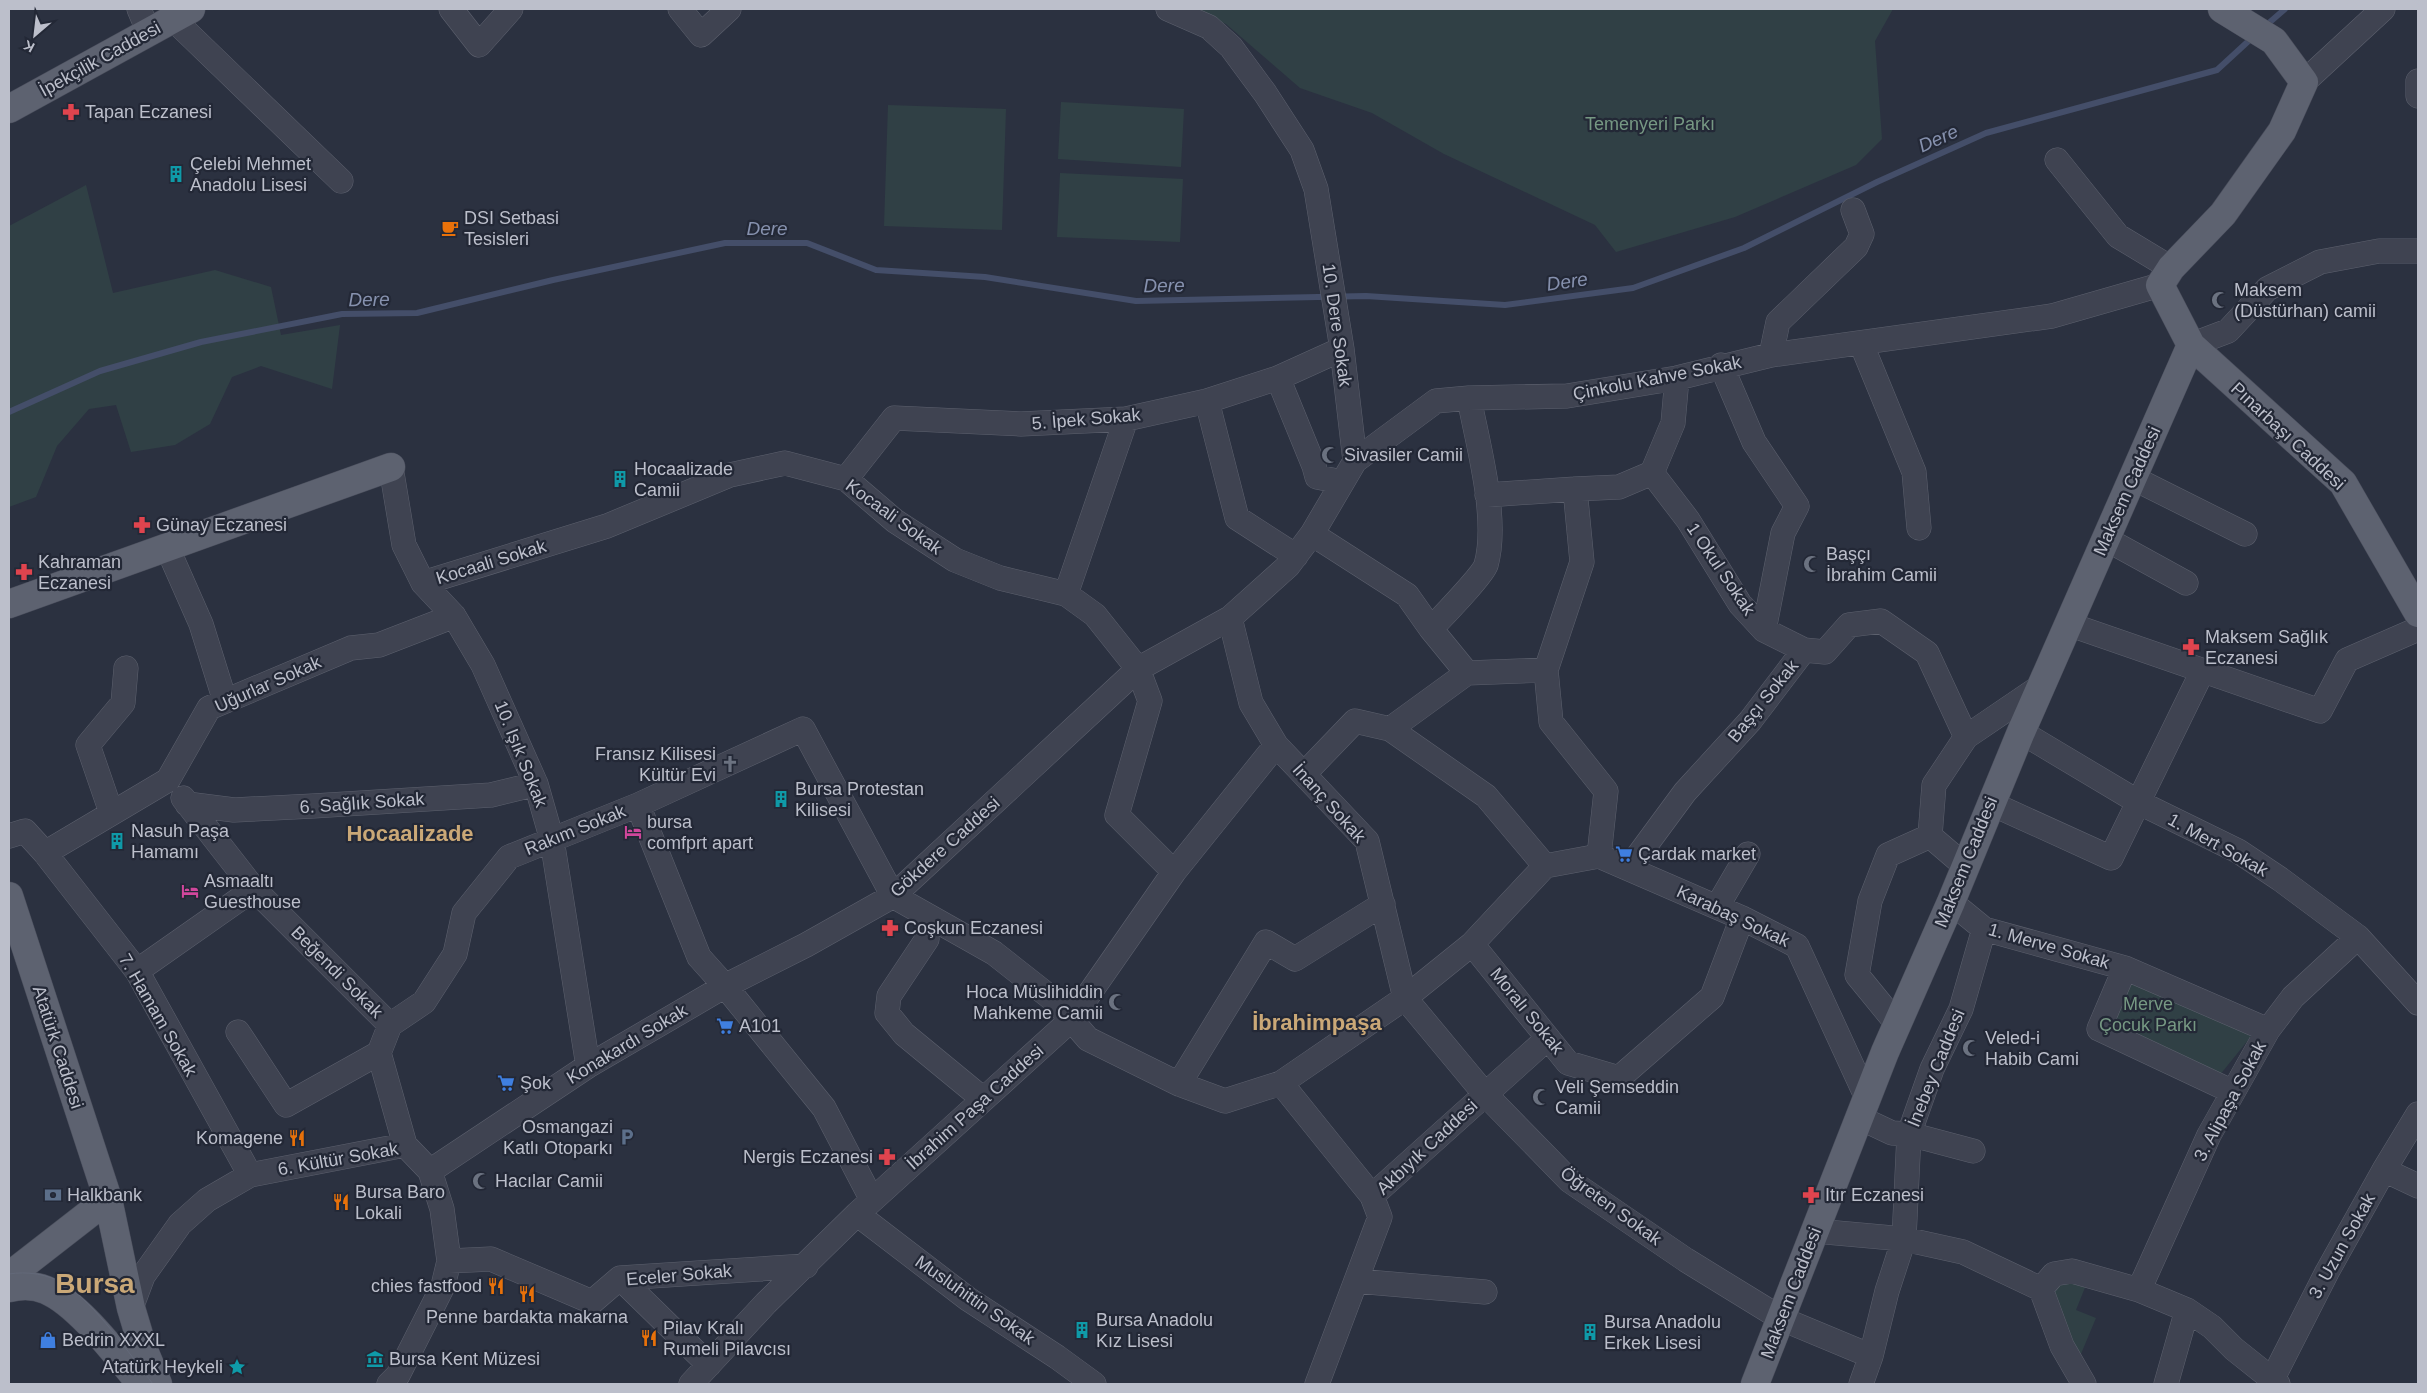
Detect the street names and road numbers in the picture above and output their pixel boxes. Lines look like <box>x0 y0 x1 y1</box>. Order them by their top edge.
street label: İpekçilik Caddesi <box>36 18 164 100</box>
street label: 10. Dere Sokak <box>1318 262 1356 389</box>
street label: Çinkolu Kahve Sokak <box>1571 352 1744 404</box>
street label: Pınarbaşı Caddesi <box>2227 378 2349 494</box>
street label: 5. İpek Sokak <box>1031 404 1142 434</box>
street label: Maksem Caddesi <box>2090 423 2164 559</box>
street label: Kocaali Sokak <box>842 475 947 559</box>
street label: 1 Okul Sokak <box>1683 519 1760 620</box>
street label: Kocaali Sokak <box>434 535 549 588</box>
street label: Uğurlar Sokak <box>212 651 325 716</box>
street label: Başçı Sokak <box>1724 655 1803 746</box>
street label: 10. Işık Sokak <box>491 698 552 811</box>
street label: İnanç Sokak <box>1288 759 1370 847</box>
street label: 6. Sağlık Sokak <box>299 789 426 817</box>
street label: Gökdere Caddesi <box>886 793 1004 901</box>
street label: Maksem Caddesi <box>1931 794 2001 930</box>
street label: Rakım Sokak <box>522 800 629 859</box>
street label: 1. Mert Sokak <box>2165 809 2272 881</box>
street label: Karabaş Sokak <box>1673 881 1793 951</box>
street label: 1. Merve Sokak <box>1986 919 2113 973</box>
street label: Beğendi Sokak <box>287 922 388 1023</box>
street label: 7. Hamam Sokak <box>115 950 202 1081</box>
street label: Moralı Sokak <box>1486 964 1568 1059</box>
street label: Atatürk Caddesi <box>29 983 87 1111</box>
street label: Konakardı Sokak <box>563 1000 692 1088</box>
street label: İnebey Caddesi <box>1903 1006 1969 1130</box>
street label: 3. Alipaşa Sokak <box>2190 1037 2271 1164</box>
street label: İbrahim Paşa Caddesi <box>903 1040 1047 1174</box>
street label: Akbıyık Caddesi <box>1373 1095 1481 1199</box>
street label: 6. Kültür Sokak <box>276 1138 401 1179</box>
street label: Öğreten Sokak <box>1557 1163 1666 1250</box>
street label: 3. Uzun Sokak <box>2305 1189 2380 1302</box>
street label: Maksem Caddesi <box>1757 1225 1825 1361</box>
street label: Musluhittin Sokak <box>911 1251 1039 1349</box>
street label: Eceler Sokak <box>625 1260 734 1290</box>

